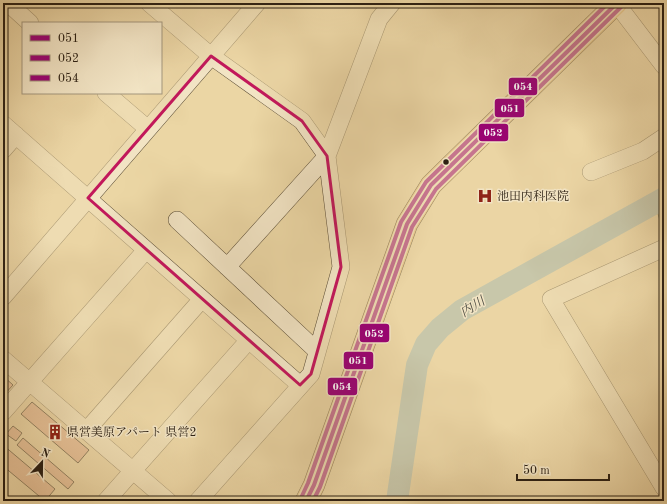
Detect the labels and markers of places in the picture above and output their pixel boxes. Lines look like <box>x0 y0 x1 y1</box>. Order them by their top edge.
unlabelled marker <box>441 157 451 167</box>
hospital icon: 池田内科医院 <box>476 187 494 205</box>
place label: 池田内科医院 <box>497 189 569 203</box>
building icon: 県営美原アパート 県営2 <box>46 423 64 441</box>
place label: 県営美原アパート 県営2 <box>67 425 196 439</box>

